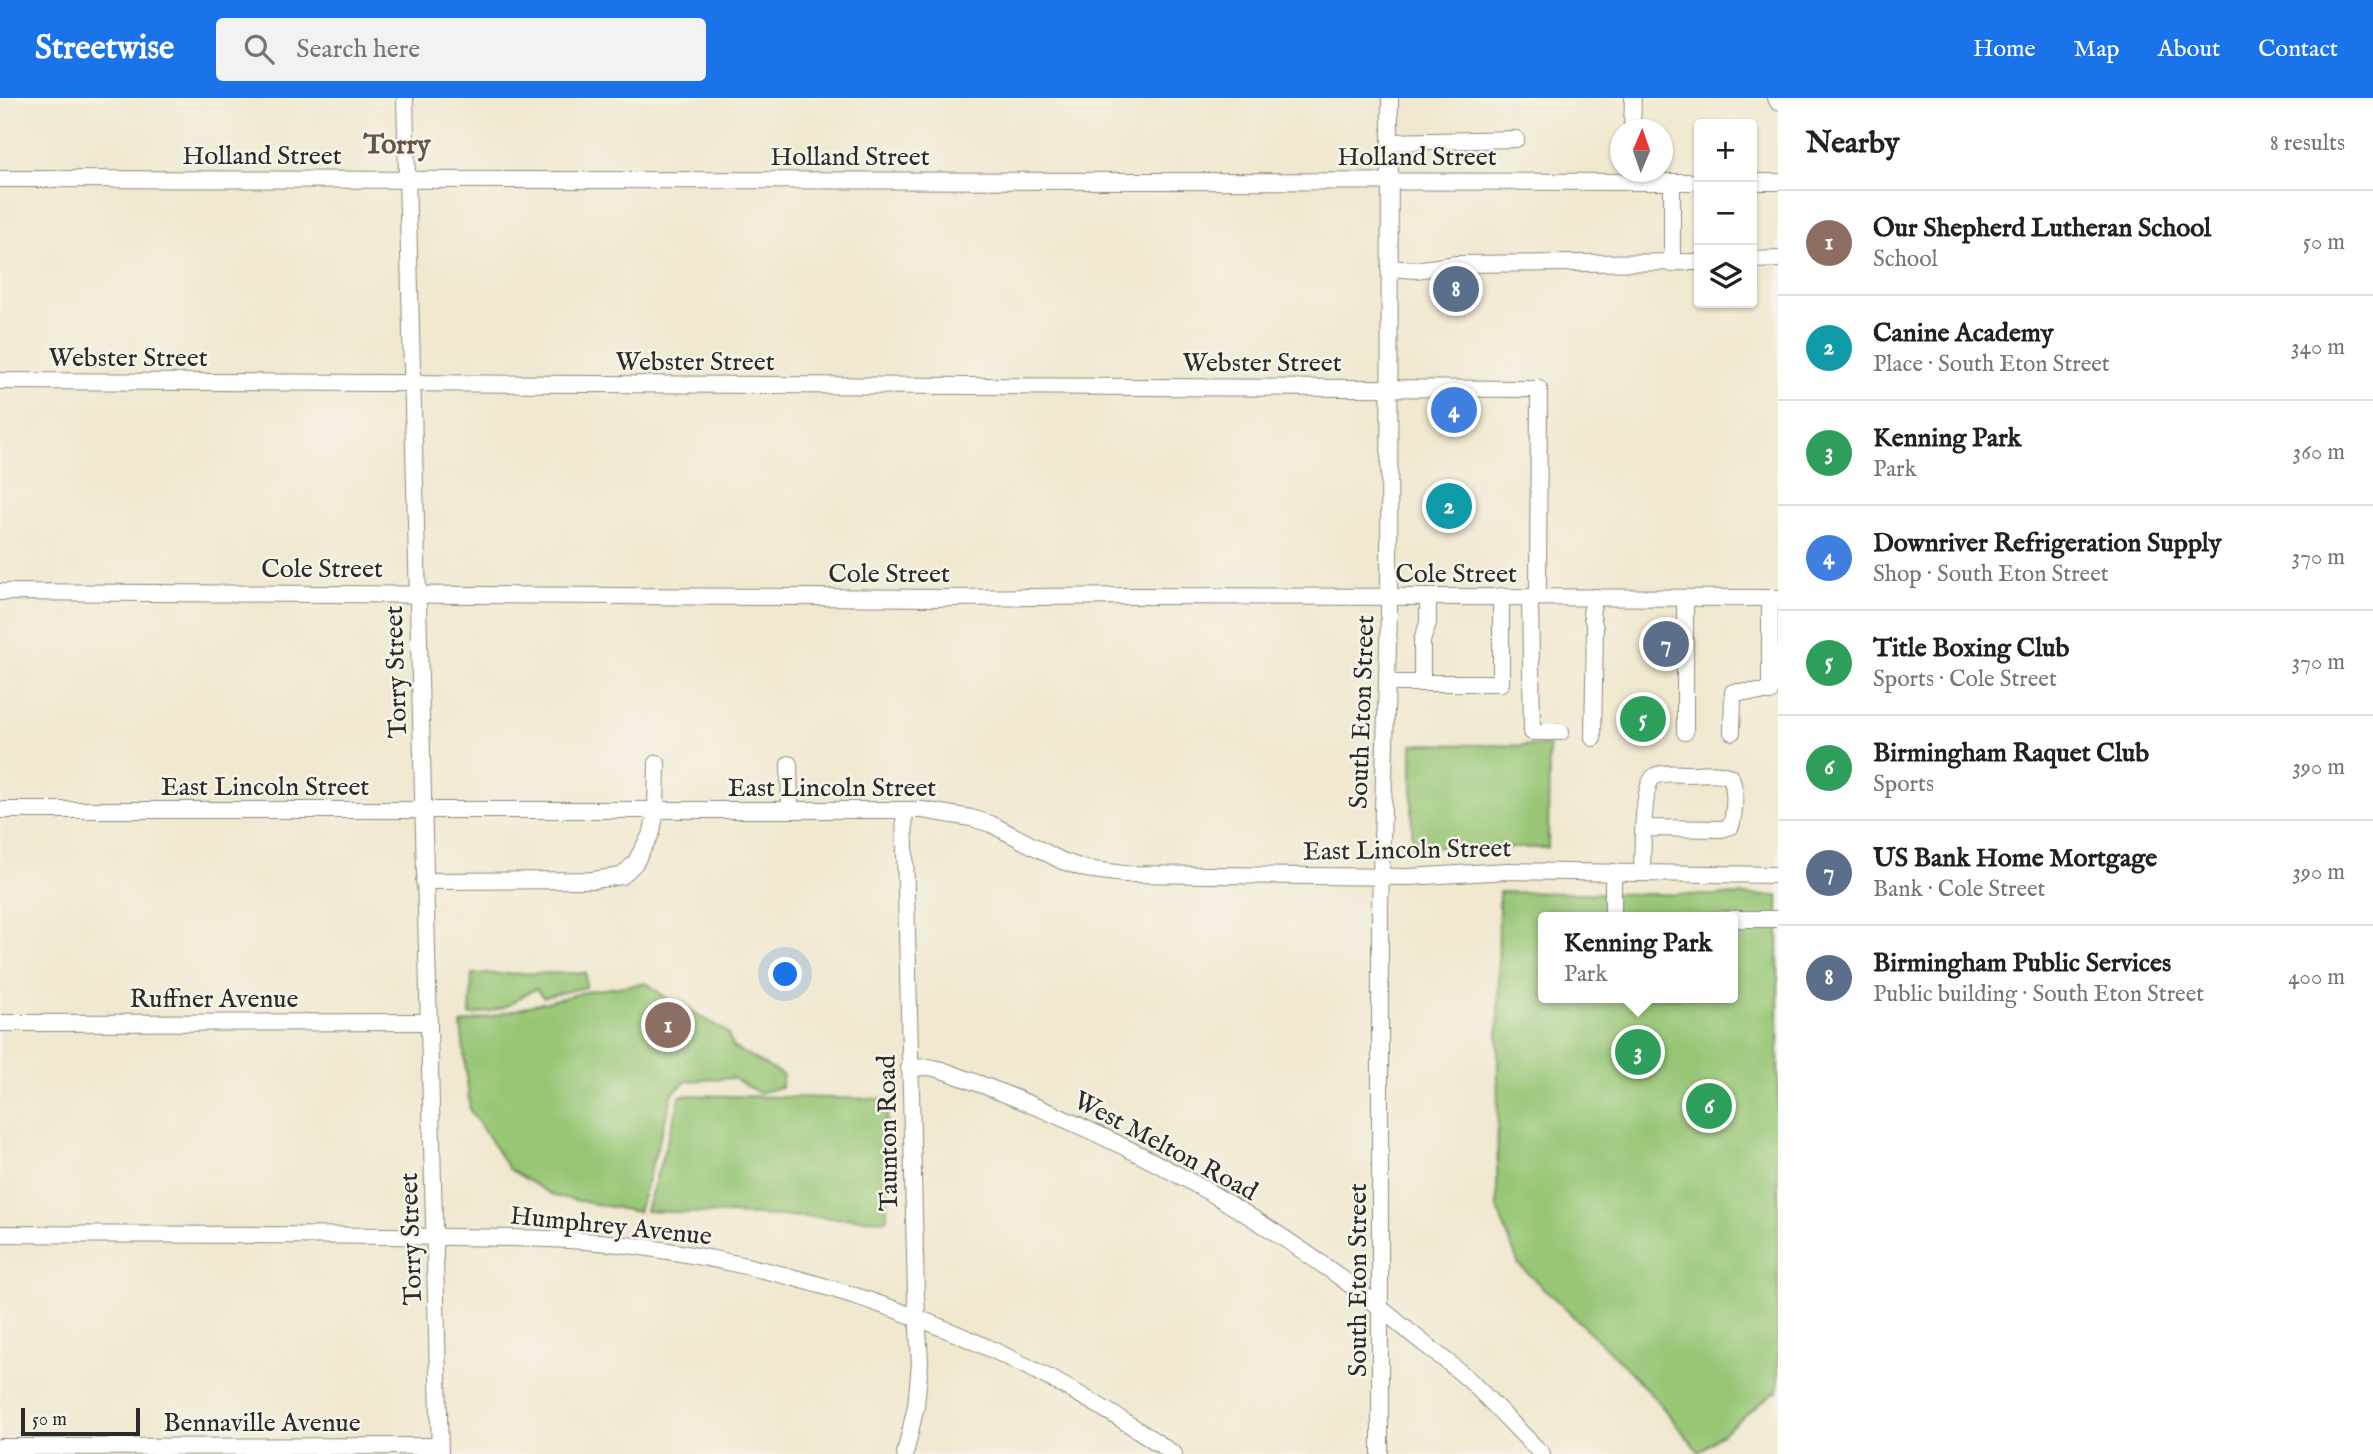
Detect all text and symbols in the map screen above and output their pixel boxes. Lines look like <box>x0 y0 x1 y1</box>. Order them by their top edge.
search box <box>216 18 706 81</box>
text: Streetwise <box>35 28 174 70</box>
icon: search <box>240 30 278 68</box>
text: Search here <box>296 33 420 66</box>
text: Home <box>1973 34 2036 65</box>
text: Map <box>2074 34 2120 65</box>
text: About <box>2158 34 2220 65</box>
text: Contact <box>2258 34 2338 65</box>
north arrow <box>1610 119 1673 182</box>
map controls <box>1694 119 1757 308</box>
button: + <box>1694 119 1757 182</box>
text: Nearby <box>1806 125 1899 163</box>
district label: Torry <box>362 128 432 163</box>
text: 8 results <box>2270 129 2345 158</box>
street label: Holland Street <box>182 140 342 173</box>
street label: Holland Street <box>770 141 930 174</box>
street label: Holland Street <box>1337 141 1497 174</box>
button: − <box>1694 182 1757 245</box>
text: Our Shepherd Lutheran School <box>1873 212 2211 245</box>
text: 1 <box>1825 228 1833 257</box>
text: 50 m <box>2303 228 2345 257</box>
button: layers <box>1694 245 1757 308</box>
text: School <box>1873 245 1938 274</box>
pin: 8 <box>1433 263 1479 315</box>
text: Canine Academy <box>1873 317 2054 350</box>
text: 2 <box>1824 333 1834 362</box>
text: 340 m <box>2291 333 2345 362</box>
street label: Webster Street <box>48 342 208 375</box>
street label: Webster Street <box>615 346 775 379</box>
street label: Webster Street <box>1182 347 1342 380</box>
text: Place · South Eton Street <box>1873 350 2110 379</box>
pin: 4 <box>1431 384 1477 436</box>
text: Kenning Park <box>1873 422 2021 455</box>
text: 3 <box>1825 438 1833 467</box>
text: 360 m <box>2293 438 2345 467</box>
text: Park <box>1873 455 1917 484</box>
pin: 2 <box>1426 480 1472 532</box>
text: Downriver Refrigeration Supply <box>1873 527 2221 560</box>
text: 4 <box>1823 543 1835 572</box>
text: 370 m <box>2292 543 2345 572</box>
street label: Cole Street <box>261 553 383 586</box>
street label: Cole Street <box>828 558 950 591</box>
street label: Cole Street <box>1395 558 1517 591</box>
text: Shop · South Eton Street <box>1873 560 2109 589</box>
street label: Torry Street <box>378 605 415 739</box>
street label: South Eton Street <box>1343 614 1382 810</box>
pin: 7 <box>1643 618 1689 670</box>
text: Title Boxing Club <box>1873 632 2070 665</box>
text: 5 <box>1825 648 1833 677</box>
text: 370 m <box>2292 648 2345 677</box>
text: Sports · Cole Street <box>1873 665 2057 694</box>
pin: 5 <box>1620 693 1666 745</box>
text: Birmingham Raquet Club <box>1873 737 2149 770</box>
text: 6 <box>1824 753 1834 782</box>
text: 390 m <box>2292 753 2345 782</box>
text: Sports <box>1873 770 1934 799</box>
street label: East Lincoln Street <box>161 771 369 804</box>
street label: East Lincoln Street <box>728 772 936 805</box>
street label: East Lincoln Street <box>1302 832 1512 869</box>
text: US Bank Home Mortgage <box>1873 842 2157 875</box>
text: 7 <box>1824 858 1834 887</box>
text: 390 m <box>2292 858 2345 887</box>
text: Bank · Cole Street <box>1873 875 2046 904</box>
popup <box>1538 912 1738 1003</box>
text: Kenning Park <box>1564 927 1712 960</box>
text: Birmingham Public Services <box>1873 947 2171 980</box>
your location <box>768 957 802 991</box>
text: Park <box>1564 960 1608 989</box>
text: 8 <box>1824 963 1834 992</box>
text: 400 m <box>2288 963 2345 992</box>
text: Public building · South Eton Street <box>1873 980 2204 1009</box>
street label: Ruffner Avenue <box>129 983 299 1016</box>
pin: 1 <box>645 999 691 1051</box>
pin: 3 <box>1615 1026 1661 1078</box>
street label: Taunton Road <box>871 1054 906 1212</box>
pin: 6 <box>1686 1080 1732 1132</box>
street label: West Melton Road <box>1068 1084 1263 1209</box>
street label: Torry Street <box>393 1172 430 1306</box>
street label: South Eton Street <box>1342 1183 1375 1377</box>
street label: Humphrey Avenue <box>508 1199 713 1254</box>
scale bar <box>21 1405 140 1437</box>
street label: Bennaville Avenue <box>163 1407 361 1440</box>
text: 50 m <box>32 1408 67 1432</box>

